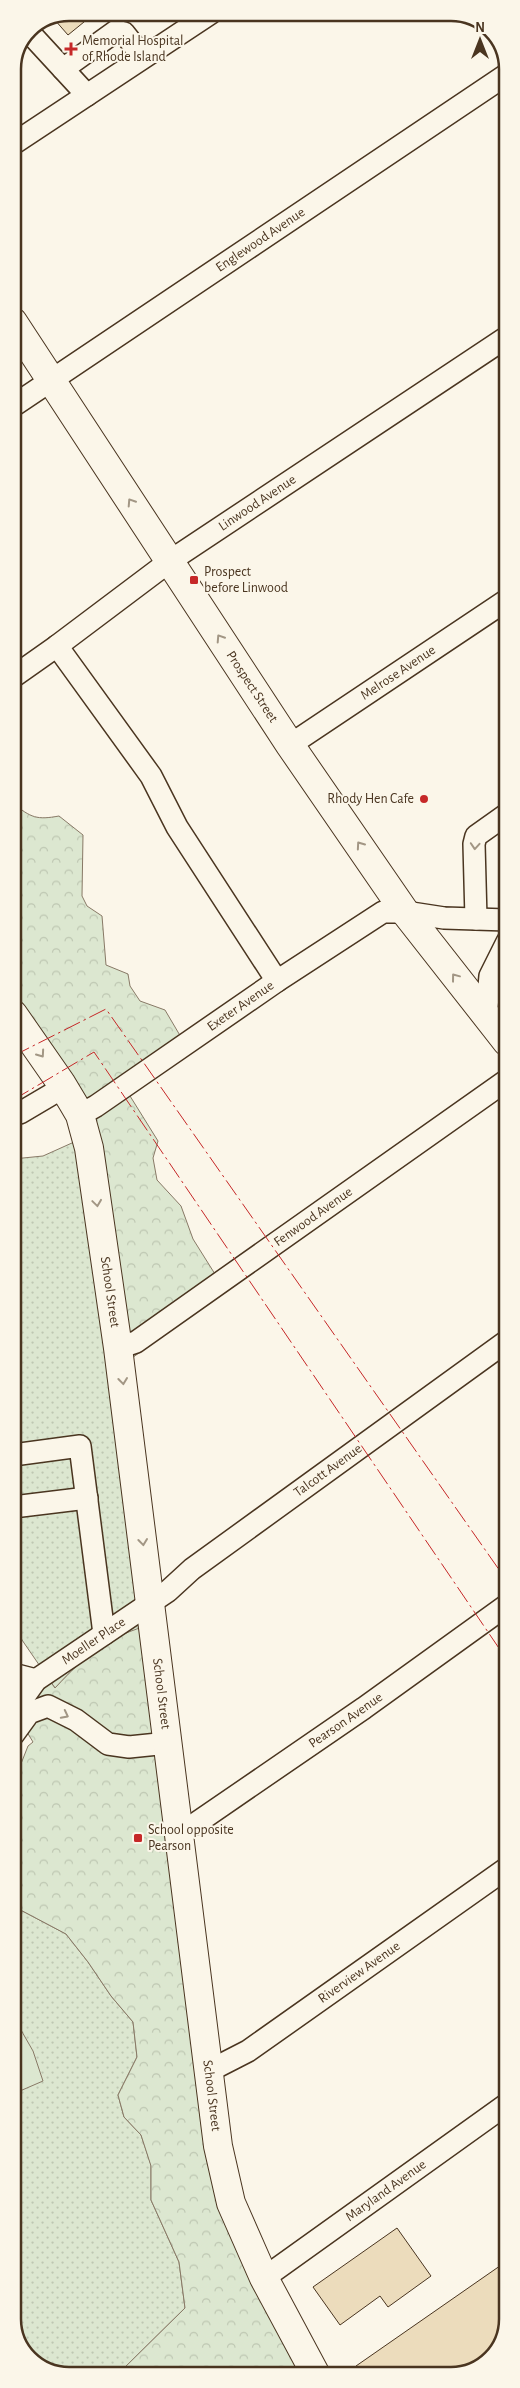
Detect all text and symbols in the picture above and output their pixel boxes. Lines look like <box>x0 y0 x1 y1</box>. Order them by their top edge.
north arrow <box>455 15 505 65</box>
text: N <box>475 21 485 35</box>
place label: Memorial Hospital of Rhode Island <box>82 34 184 64</box>
marker: Memorial Hospital of Rhode Island <box>64 42 78 56</box>
street label: Englewood Avenue <box>213 205 308 275</box>
street label: Linwood Avenue <box>216 472 298 534</box>
one-way arrow <box>128 498 138 507</box>
place label: Prospect before Linwood <box>204 565 288 595</box>
marker: Prospect before Linwood <box>188 574 200 586</box>
one-way arrow <box>217 634 227 643</box>
street label: Melrose Avenue <box>358 643 438 703</box>
street label: Prospect Street <box>223 648 281 726</box>
place label: Rhody Hen Cafe <box>327 792 414 806</box>
marker: Rhody Hen Cafe <box>418 793 430 805</box>
one-way arrow <box>357 841 366 851</box>
one-way arrow <box>469 843 480 851</box>
one-way arrow <box>452 973 461 983</box>
street label: Exeter Avenue <box>205 978 276 1034</box>
one-way arrow <box>35 1048 44 1058</box>
street label: Fenwood Avenue <box>271 1184 355 1249</box>
one-way arrow <box>92 1199 102 1207</box>
street label: School Street <box>98 1256 122 1329</box>
one-way arrow <box>117 1377 127 1385</box>
street label: Talcott Avenue <box>291 1441 365 1500</box>
one-way arrow <box>137 1539 148 1547</box>
street label: Moeller Place <box>59 1615 128 1667</box>
street label: School Street <box>150 1657 173 1731</box>
street label: Pearson Avenue <box>306 1690 385 1751</box>
one-way arrow <box>60 1709 69 1719</box>
place label: School opposite Pearson <box>148 1823 234 1853</box>
marker: School opposite Pearson <box>132 1832 144 1844</box>
street label: Riverview Avenue <box>316 1939 403 2006</box>
street label: School Street <box>200 2059 223 2132</box>
street label: Maryland Avenue <box>343 2157 429 2224</box>

